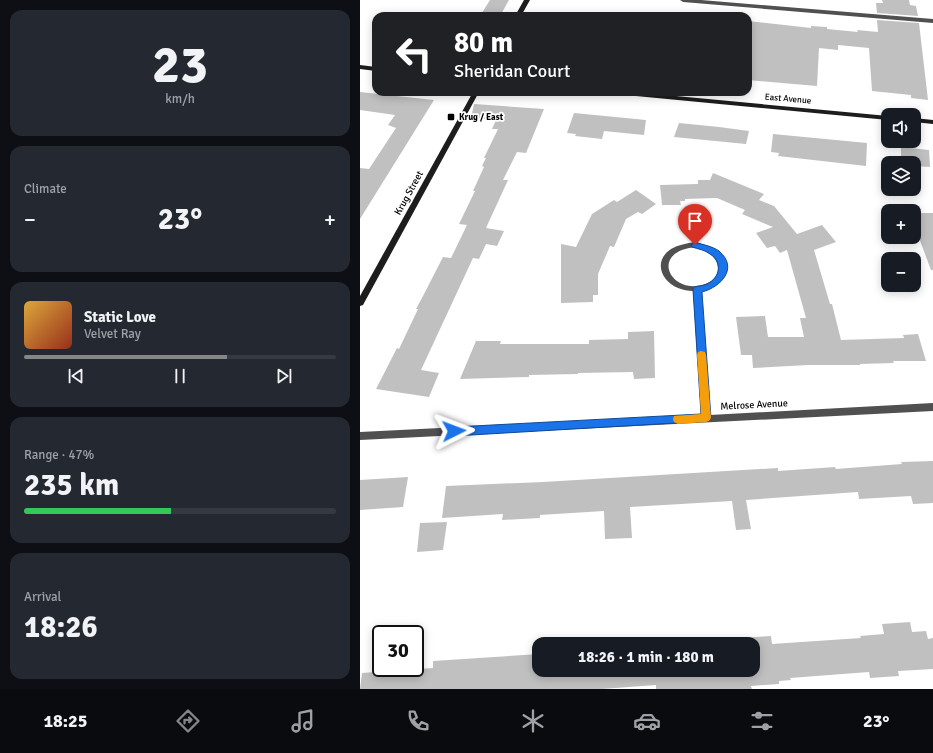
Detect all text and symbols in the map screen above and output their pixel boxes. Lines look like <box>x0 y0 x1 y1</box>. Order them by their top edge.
text: 80 m <box>454 26 513 60</box>
icon: left <box>388 28 440 80</box>
text: 23 <box>152 33 208 97</box>
text: Sheridan Court <box>454 60 570 82</box>
text: km/h <box>165 91 195 107</box>
street label: East Avenue <box>764 91 812 107</box>
map controls <box>881 108 921 292</box>
button: sound <box>881 108 921 148</box>
marker: Krug / East <box>446 112 456 122</box>
place label: Krug / East <box>459 112 504 123</box>
button: layers <box>881 156 921 196</box>
street label: Krug Street <box>392 168 426 217</box>
text: Climate <box>24 181 67 197</box>
text: 23° <box>158 201 202 238</box>
pin <box>678 204 712 245</box>
button: + <box>881 204 921 244</box>
text: − <box>24 206 36 233</box>
text: + <box>324 206 336 233</box>
icon: arrive <box>684 210 706 232</box>
button: − <box>881 252 921 292</box>
text: Static Love <box>84 308 156 326</box>
text: Velvet Ray <box>84 326 141 342</box>
icon: previous <box>65 365 87 387</box>
icon: pause <box>169 365 191 387</box>
icon: next <box>273 365 295 387</box>
street label: Melrose Avenue <box>720 397 788 413</box>
position arrow <box>433 410 475 452</box>
text: Range · 47% <box>24 447 94 463</box>
text: 235 km <box>24 467 119 504</box>
text: Arrival <box>24 589 61 605</box>
text: 18:26 <box>24 609 98 646</box>
speed limit sign: 30 <box>372 625 424 677</box>
text: 18:26 · 1 min · 180 m <box>578 648 714 666</box>
icon: directions <box>174 707 202 735</box>
icon: music <box>289 707 317 735</box>
icon: phone <box>404 707 432 735</box>
icon: climate <box>519 707 547 735</box>
icon: car <box>633 707 661 735</box>
icon: filters <box>748 707 776 735</box>
text: 18:25 <box>43 710 88 732</box>
text: 23° <box>863 710 890 732</box>

